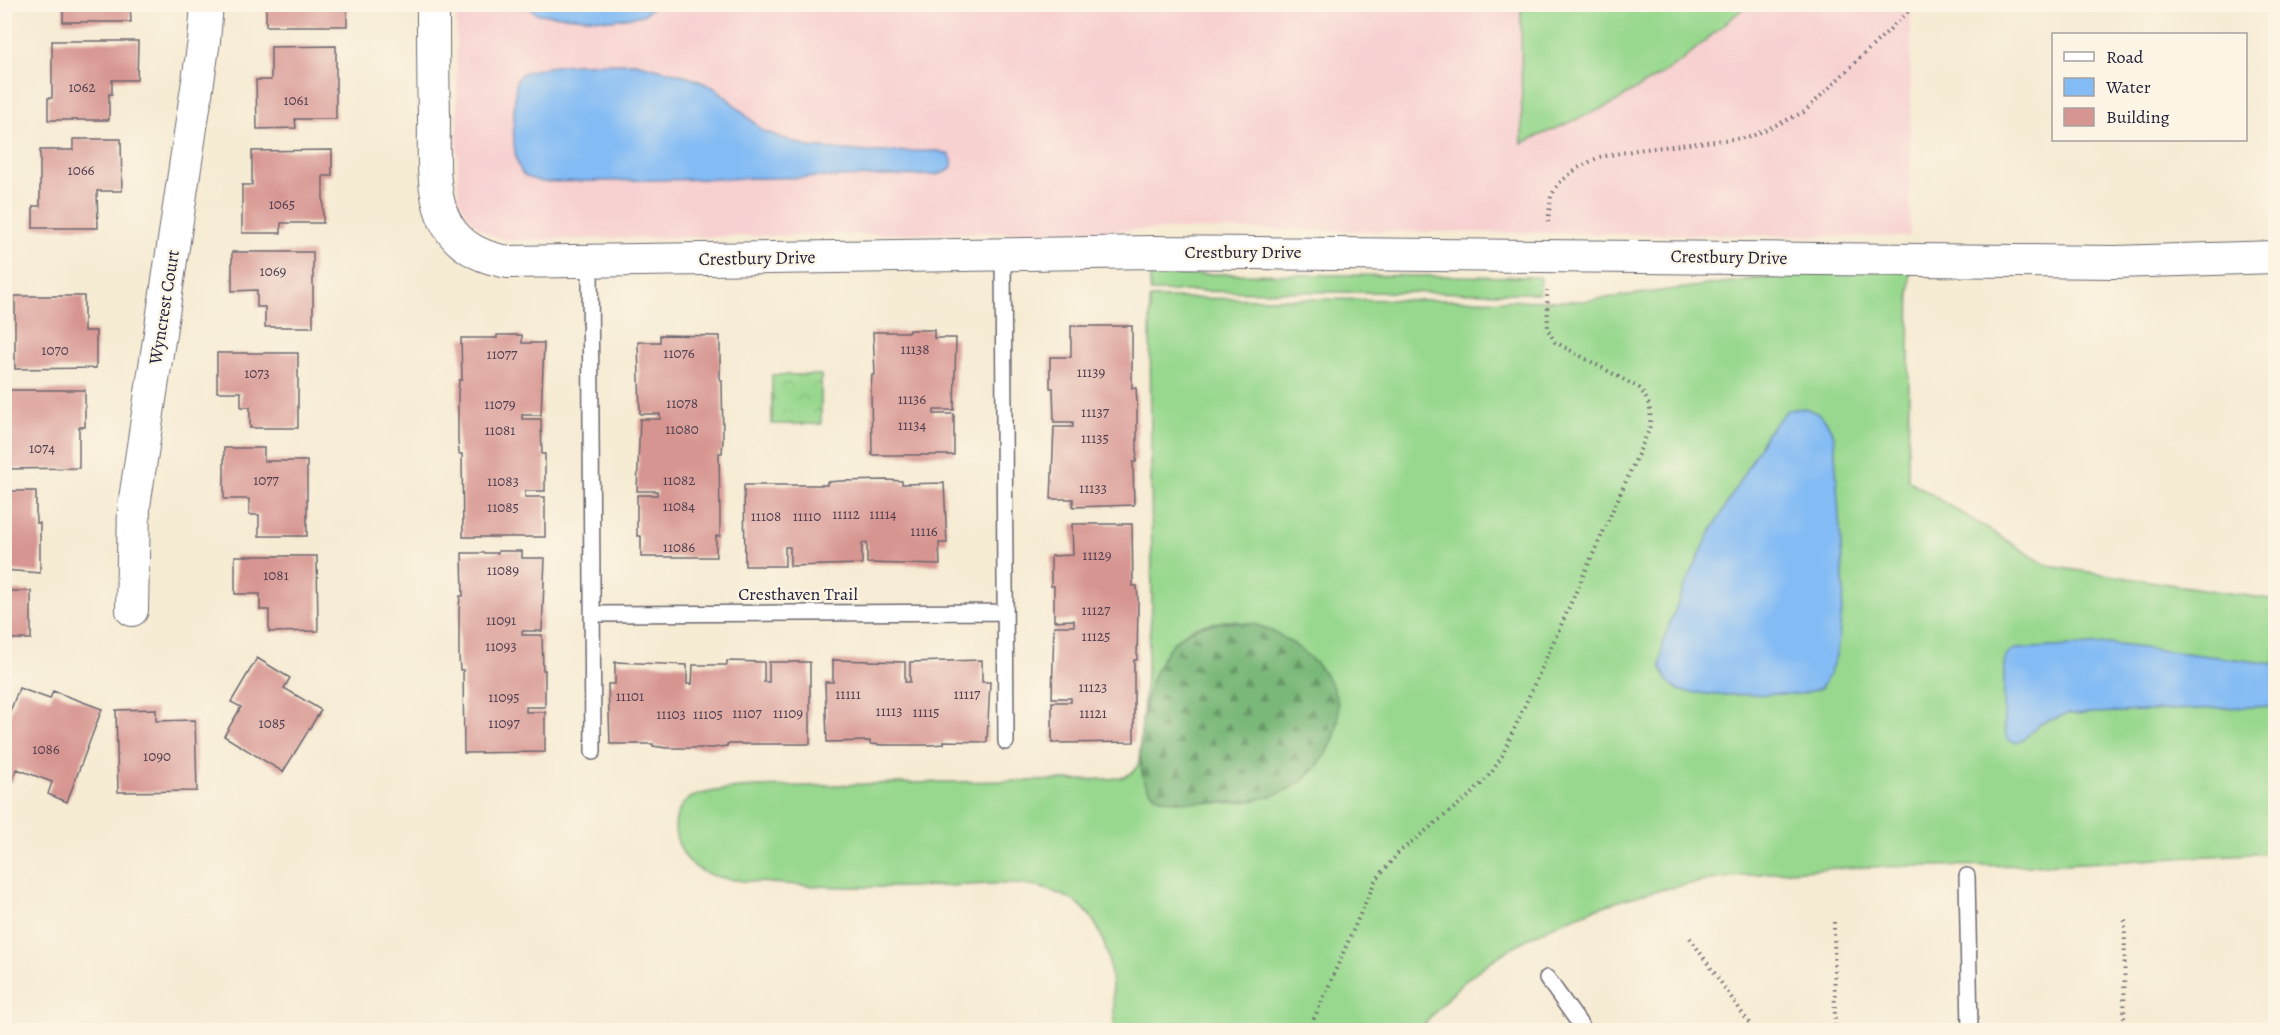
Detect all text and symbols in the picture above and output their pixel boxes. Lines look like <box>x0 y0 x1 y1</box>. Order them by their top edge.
legend <box>2052 33 2247 141</box>
text: Road <box>2106 45 2144 69</box>
text: Water <box>2105 75 2151 99</box>
house number: 1062 <box>68 77 96 97</box>
house number: 1061 <box>283 90 309 110</box>
text: Building <box>2106 105 2170 129</box>
house number: 1066 <box>68 160 95 180</box>
house number: 1065 <box>269 194 295 214</box>
street label: Crestbury Drive <box>1185 240 1301 264</box>
street label: Crestbury Drive <box>1670 244 1788 270</box>
street label: Crestbury Drive <box>698 245 816 271</box>
street label: Wyncrest Court <box>143 248 185 367</box>
house number: 1069 <box>260 261 287 281</box>
house number: 11138 <box>901 339 929 359</box>
house number: 1070 <box>41 340 69 360</box>
house number: 11076 <box>663 343 695 363</box>
house number: 11077 <box>487 344 518 364</box>
house number: 11139 <box>1077 362 1105 382</box>
house number: 1073 <box>244 363 270 383</box>
house number: 11136 <box>898 389 926 409</box>
house number: 11078 <box>666 393 698 413</box>
house number: 11079 <box>484 394 516 414</box>
house number: 11137 <box>1081 402 1110 422</box>
house number: 11134 <box>898 415 926 435</box>
house number: 11080 <box>665 419 699 439</box>
house number: 11081 <box>485 420 515 440</box>
house number: 11135 <box>1081 428 1109 448</box>
house number: 1074 <box>29 438 55 458</box>
house number: 1077 <box>253 470 280 490</box>
house number: 11082 <box>663 470 695 490</box>
house number: 11083 <box>487 471 519 491</box>
house number: 11133 <box>1079 478 1107 498</box>
house number: 11084 <box>663 496 695 516</box>
house number: 11085 <box>487 497 519 517</box>
house number: 11112 <box>832 504 860 524</box>
house number: 11114 <box>869 504 897 524</box>
house number: 11108 <box>751 506 781 526</box>
house number: 11110 <box>793 506 821 526</box>
house number: 11116 <box>910 521 938 541</box>
house number: 11086 <box>663 537 695 557</box>
house number: 11129 <box>1082 545 1112 565</box>
house number: 11089 <box>487 560 519 580</box>
house number: 1081 <box>263 565 289 585</box>
street label: Cresthaven Trail <box>738 582 858 606</box>
house number: 11127 <box>1082 600 1111 620</box>
house number: 11091 <box>486 610 516 630</box>
house number: 11125 <box>1082 626 1110 646</box>
house number: 11093 <box>485 636 517 656</box>
house number: 11123 <box>1079 677 1107 697</box>
house number: 11111 <box>835 684 861 704</box>
house number: 11117 <box>954 684 981 704</box>
house number: 11101 <box>616 686 644 706</box>
house number: 11095 <box>488 687 520 707</box>
house number: 11113 <box>876 701 902 721</box>
house number: 11115 <box>913 702 939 722</box>
house number: 11107 <box>732 703 763 723</box>
house number: 11109 <box>773 703 803 723</box>
house number: 11121 <box>1079 703 1107 723</box>
house number: 11103 <box>656 704 686 724</box>
house number: 11105 <box>693 704 723 724</box>
house number: 1085 <box>259 713 285 733</box>
house number: 11097 <box>488 713 520 733</box>
house number: 1086 <box>32 739 60 759</box>
house number: 1090 <box>143 746 171 766</box>

